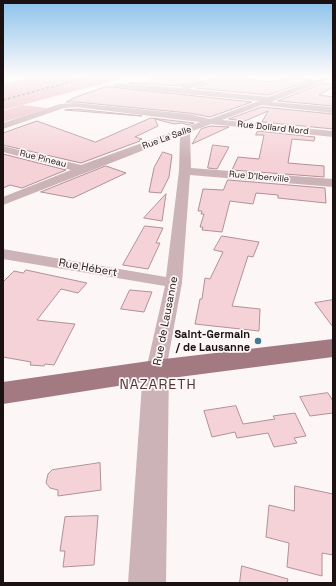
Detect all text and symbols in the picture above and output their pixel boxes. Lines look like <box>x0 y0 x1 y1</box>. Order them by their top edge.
street label: Rue Dollard Nord <box>237 119 309 137</box>
street label: Rue La Salle <box>141 124 193 152</box>
street label: Rue Pineau <box>18 148 68 170</box>
street label: Rue D'Iberville <box>228 169 290 185</box>
street label: Rue Hébert <box>58 256 118 280</box>
street label: Rue de Lausanne <box>151 275 181 367</box>
place label: Saint-Germain / de Lausanne <box>174 328 250 354</box>
marker: Saint-Germain / de Lausanne <box>253 336 263 346</box>
district label: NAZARETH <box>119 377 197 393</box>

